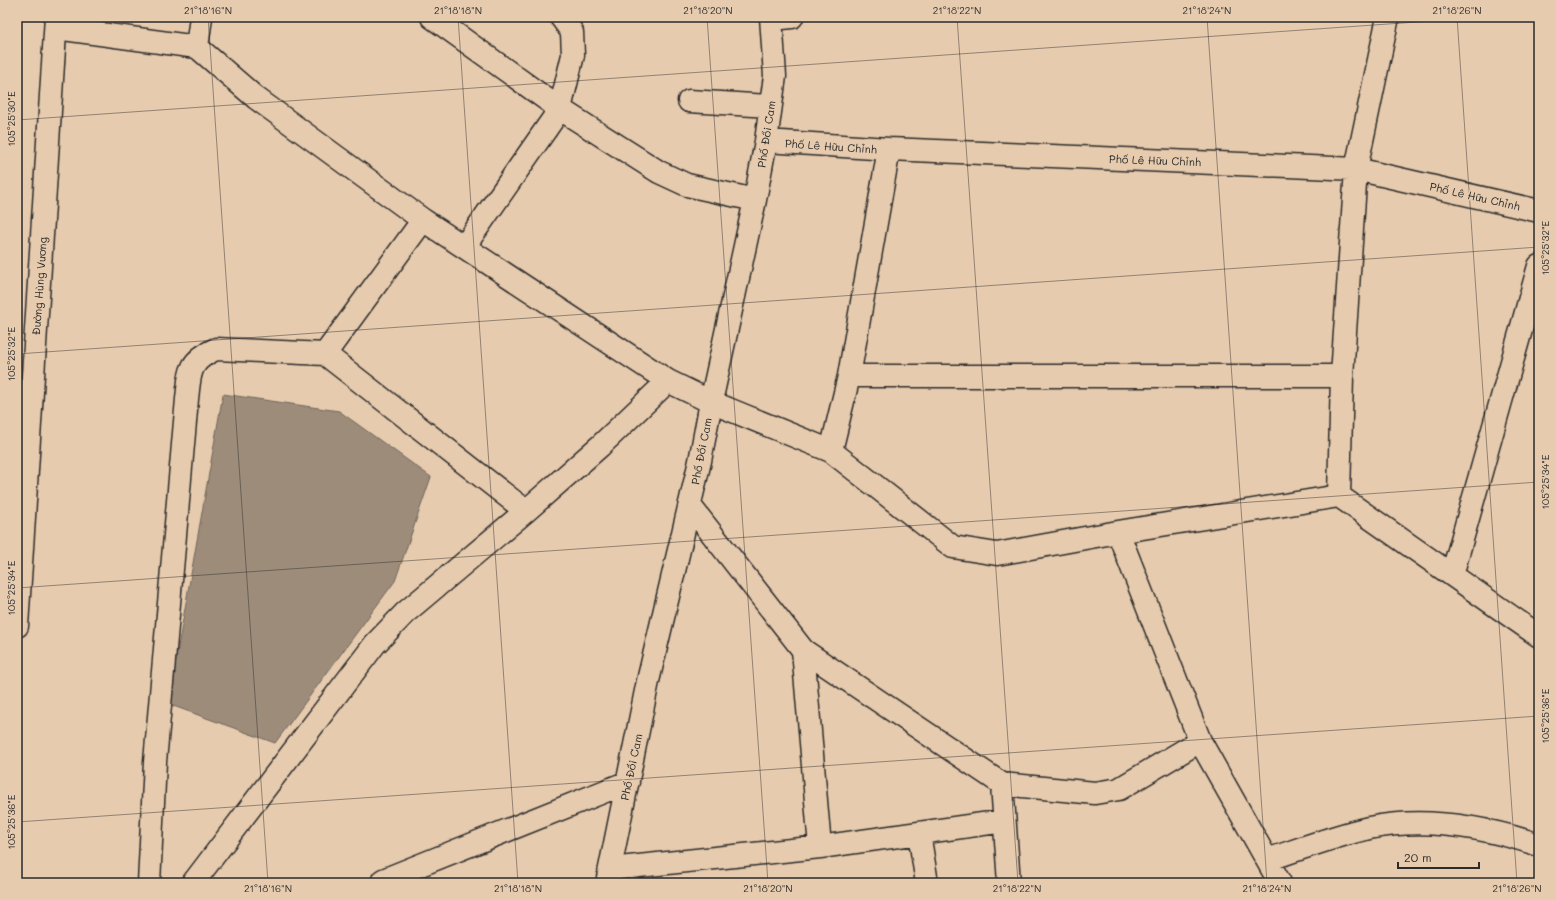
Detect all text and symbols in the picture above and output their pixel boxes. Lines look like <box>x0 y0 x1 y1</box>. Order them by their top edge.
text: 21°18'16"N <box>184 3 232 17</box>
text: 21°18'18"N <box>434 3 482 17</box>
text: 21°18'20"N <box>683 3 733 17</box>
text: 21°18'22"N <box>933 3 981 17</box>
text: 21°18'24"N <box>1183 3 1231 17</box>
text: 21°18'26"N <box>1432 3 1482 17</box>
text: 105°25'30"E <box>4 91 18 147</box>
street label: Phố Đồi Cam <box>753 99 779 169</box>
street label: Phố Lê Hữu Chỉnh <box>784 135 878 157</box>
street label: Phố Lê Hữu Chỉnh <box>1109 151 1201 169</box>
street label: Phố Lê Hữu Chỉnh <box>1428 178 1522 214</box>
text: 105°25'32"E <box>1538 220 1552 275</box>
street label: Đường Hùng Vương <box>28 236 50 336</box>
text: 105°25'32"E <box>4 326 18 381</box>
street label: Phố Đồi Cam <box>687 416 715 486</box>
text: 105°25'34"E <box>1538 454 1552 509</box>
text: 105°25'34"E <box>4 560 18 615</box>
text: 105°25'36"E <box>1538 688 1552 744</box>
street label: Phố Đồi Cam <box>617 732 645 802</box>
text: 105°25'36"E <box>4 794 18 850</box>
scale bar <box>1398 844 1479 870</box>
text: 20 m <box>1404 849 1432 865</box>
text: 21°18'16"N <box>244 881 292 895</box>
text: 21°18'18"N <box>494 881 542 895</box>
text: 21°18'20"N <box>743 881 793 895</box>
text: 21°18'22"N <box>993 881 1041 895</box>
text: 21°18'24"N <box>1243 881 1291 895</box>
text: 21°18'26"N <box>1492 881 1542 895</box>

